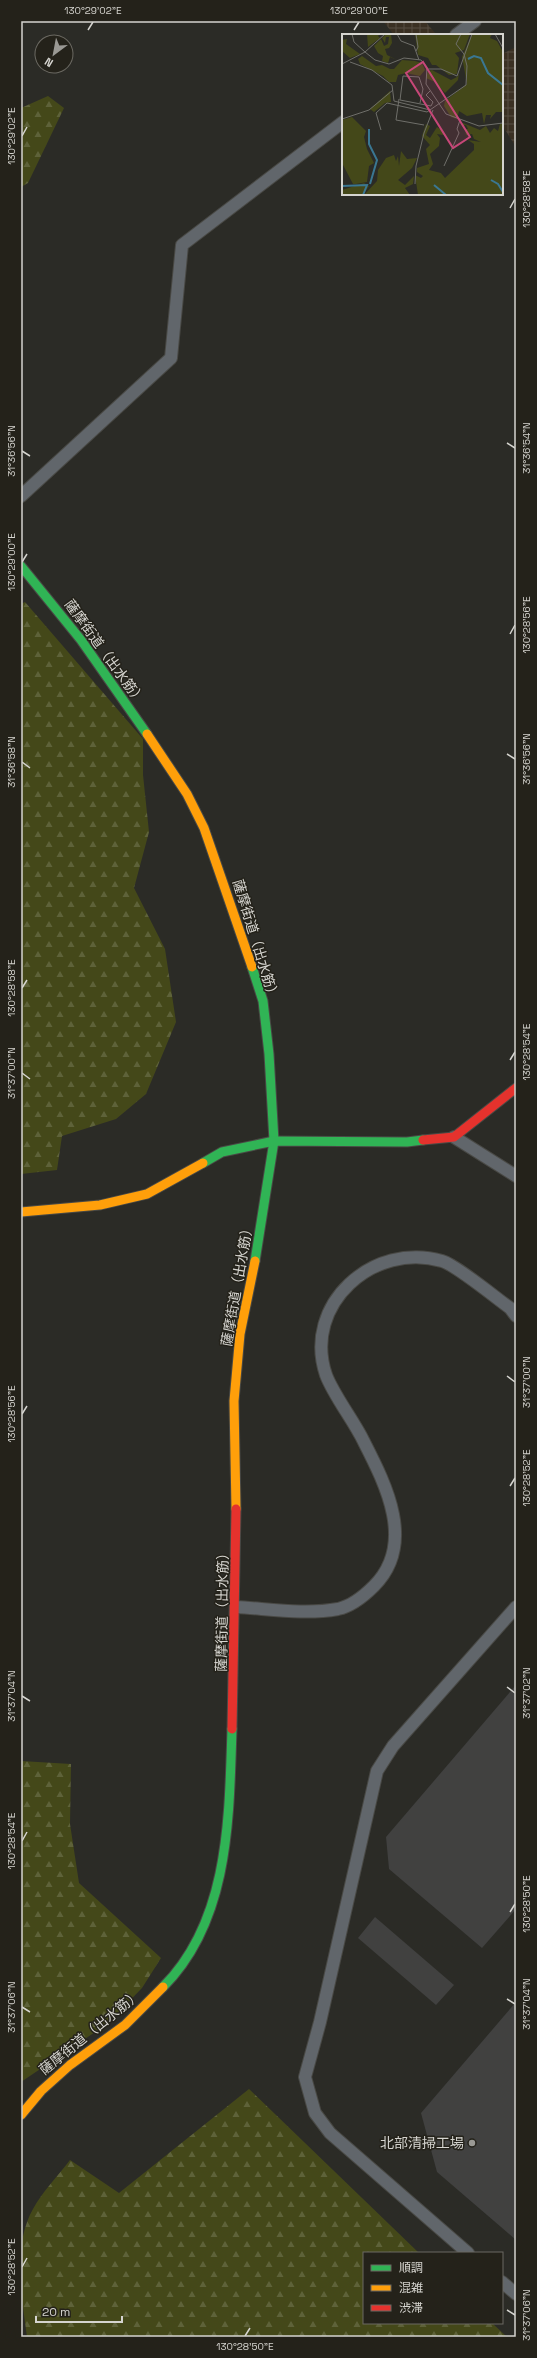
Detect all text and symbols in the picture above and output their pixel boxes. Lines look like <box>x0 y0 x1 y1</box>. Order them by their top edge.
text: 130°29'02"E <box>64 4 122 17</box>
text: 130°29'00"E <box>330 4 388 17</box>
north arrow <box>34 34 74 74</box>
inset map <box>342 34 503 195</box>
text: N <box>42 55 56 70</box>
text: 130°29'02"E <box>5 107 18 165</box>
text: 130°28'58"E <box>520 170 533 228</box>
text: 31°36'54"N <box>520 422 533 474</box>
text: 31°36'56"N <box>5 425 18 477</box>
text: 130°29'00"E <box>5 533 18 591</box>
street label: 薩摩街道（出水筋） <box>61 596 149 708</box>
text: 130°28'56"E <box>520 596 533 654</box>
text: 31°36'56"N <box>520 733 533 785</box>
text: 31°36'58"N <box>5 736 18 788</box>
street label: 薩摩街道（出水筋） <box>229 877 283 1003</box>
text: 130°28'58"E <box>5 959 18 1017</box>
text: 130°28'54"E <box>520 1023 533 1080</box>
text: 31°37'00"N <box>5 1047 18 1099</box>
street label: 薩摩街道（出水筋） <box>217 1220 257 1348</box>
text: 31°37'00"N <box>520 1356 533 1408</box>
text: 130°28'56"E <box>5 1385 18 1443</box>
text: 130°28'52"E <box>520 1449 533 1507</box>
street label: 薩摩街道（出水筋） <box>212 1546 232 1672</box>
text: 31°37'02"N <box>520 1667 533 1719</box>
text: 31°37'04"N <box>5 1670 18 1722</box>
text: 130°28'54"E <box>5 1812 18 1869</box>
text: 130°28'50"E <box>520 1875 533 1933</box>
text: 31°37'04"N <box>520 1978 533 2030</box>
text: 31°37'06"N <box>5 1981 18 2033</box>
street label: 薩摩街道（出水筋） <box>35 1985 145 2079</box>
place label: 北部清掃工場 <box>380 2134 464 2152</box>
marker: 北部清掃工場 <box>467 2138 477 2148</box>
text: 130°28'52"E <box>5 2238 18 2296</box>
legend <box>363 2252 503 2324</box>
text: 順調 <box>399 2260 423 2276</box>
text: 混雑 <box>399 2280 423 2296</box>
text: 31°37'06"N <box>520 2289 533 2341</box>
scale bar <box>36 2298 122 2324</box>
text: 渋滞 <box>399 2300 423 2316</box>
text: 20 m <box>42 2304 70 2320</box>
text: 130°28'50"E <box>216 2340 274 2353</box>

